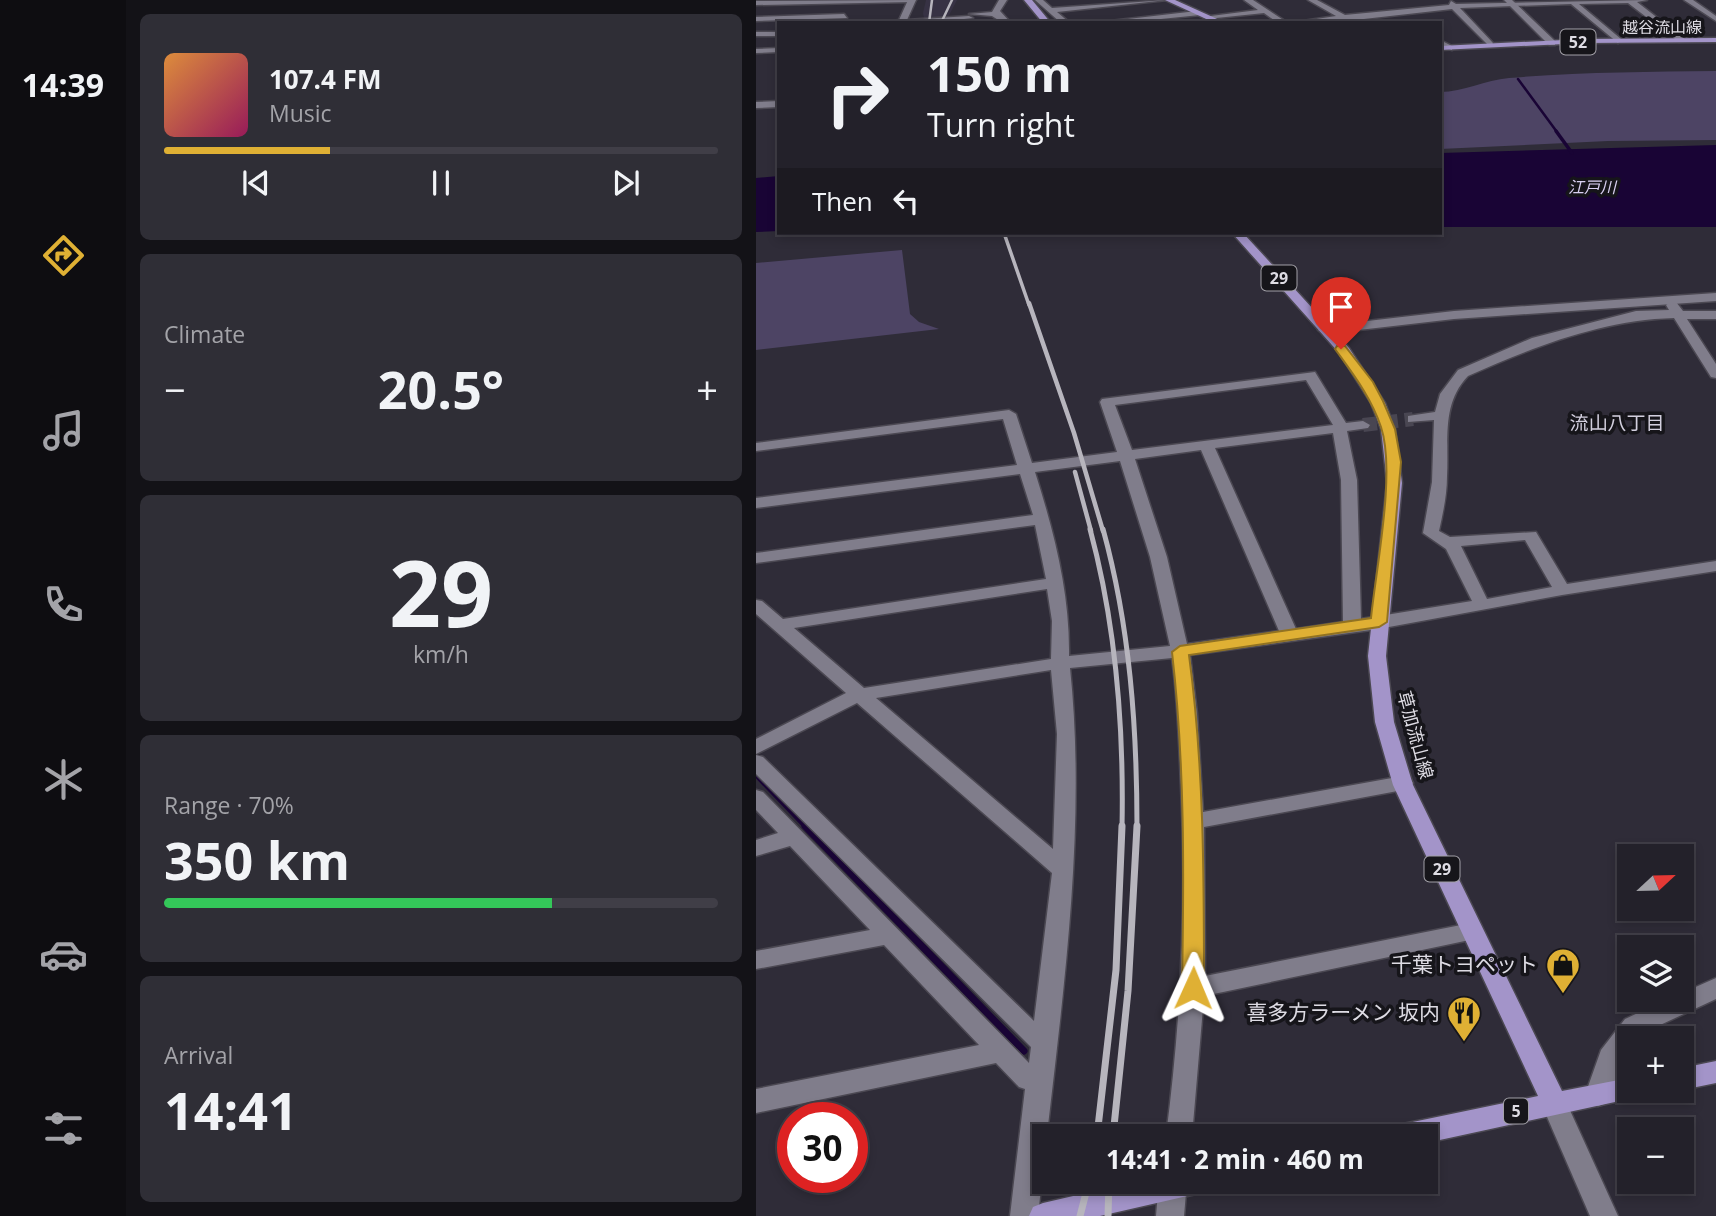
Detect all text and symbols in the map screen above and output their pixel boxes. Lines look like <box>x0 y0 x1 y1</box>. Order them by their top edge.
street label: 越谷流山線 <box>1622 16 1702 38</box>
road number: 52 <box>1560 30 1596 54</box>
text: 150 m <box>927 40 1072 106</box>
icon: right <box>812 49 903 140</box>
text: 107.4 FM <box>269 61 381 97</box>
text: 14:39 <box>22 63 104 106</box>
text: Music <box>269 97 332 129</box>
text: Turn right <box>927 103 1075 146</box>
icon: previous <box>237 164 275 202</box>
icon: pause <box>422 164 460 202</box>
icon: next <box>607 164 645 202</box>
water label: 江戸川 <box>1568 176 1618 198</box>
icon: left <box>887 182 925 220</box>
text: Then <box>812 183 873 219</box>
icon: directions <box>39 231 88 280</box>
road number: 29 <box>1261 266 1296 290</box>
pin <box>1311 277 1371 349</box>
icon: arrive <box>1322 288 1360 326</box>
text: Climate <box>164 318 245 350</box>
text: 20.5° <box>378 353 504 424</box>
text: − <box>164 363 186 415</box>
text: + <box>696 363 718 415</box>
icon: music <box>39 406 88 455</box>
district label: 流山八丁目 <box>1569 410 1665 436</box>
text: 29 <box>389 530 493 654</box>
icon: phone <box>39 580 88 629</box>
text: km/h <box>413 638 469 670</box>
street label: 草加流山線 <box>1393 688 1439 781</box>
icon: climate <box>39 755 88 804</box>
text: Range · 70% <box>164 789 294 821</box>
text: 350 km <box>164 824 350 895</box>
north arrow <box>1617 844 1694 920</box>
map controls <box>1617 844 1694 1194</box>
road number: 29 <box>1424 856 1460 882</box>
icon: car <box>39 930 88 979</box>
button: layers <box>1617 935 1694 1012</box>
shop icon: 千葉トヨペット <box>1544 946 1582 995</box>
place label: 千葉トヨペット <box>1391 950 1538 978</box>
position arrow <box>1156 951 1230 1025</box>
restaurant icon: 喜多方ラーメン 坂内 <box>1445 994 1483 1043</box>
place label: 喜多方ラーメン 坂内 <box>1246 998 1440 1026</box>
button: + <box>1617 1026 1694 1103</box>
text: Arrival <box>164 1039 233 1071</box>
text: 14:41 <box>164 1074 298 1145</box>
road number: 5 <box>1504 1098 1528 1124</box>
speed limit sign: 30 <box>777 1102 868 1193</box>
icon: filters <box>39 1104 88 1153</box>
button: − <box>1617 1117 1694 1194</box>
text: 14:41 · 2 min · 460 m <box>1106 1141 1364 1177</box>

